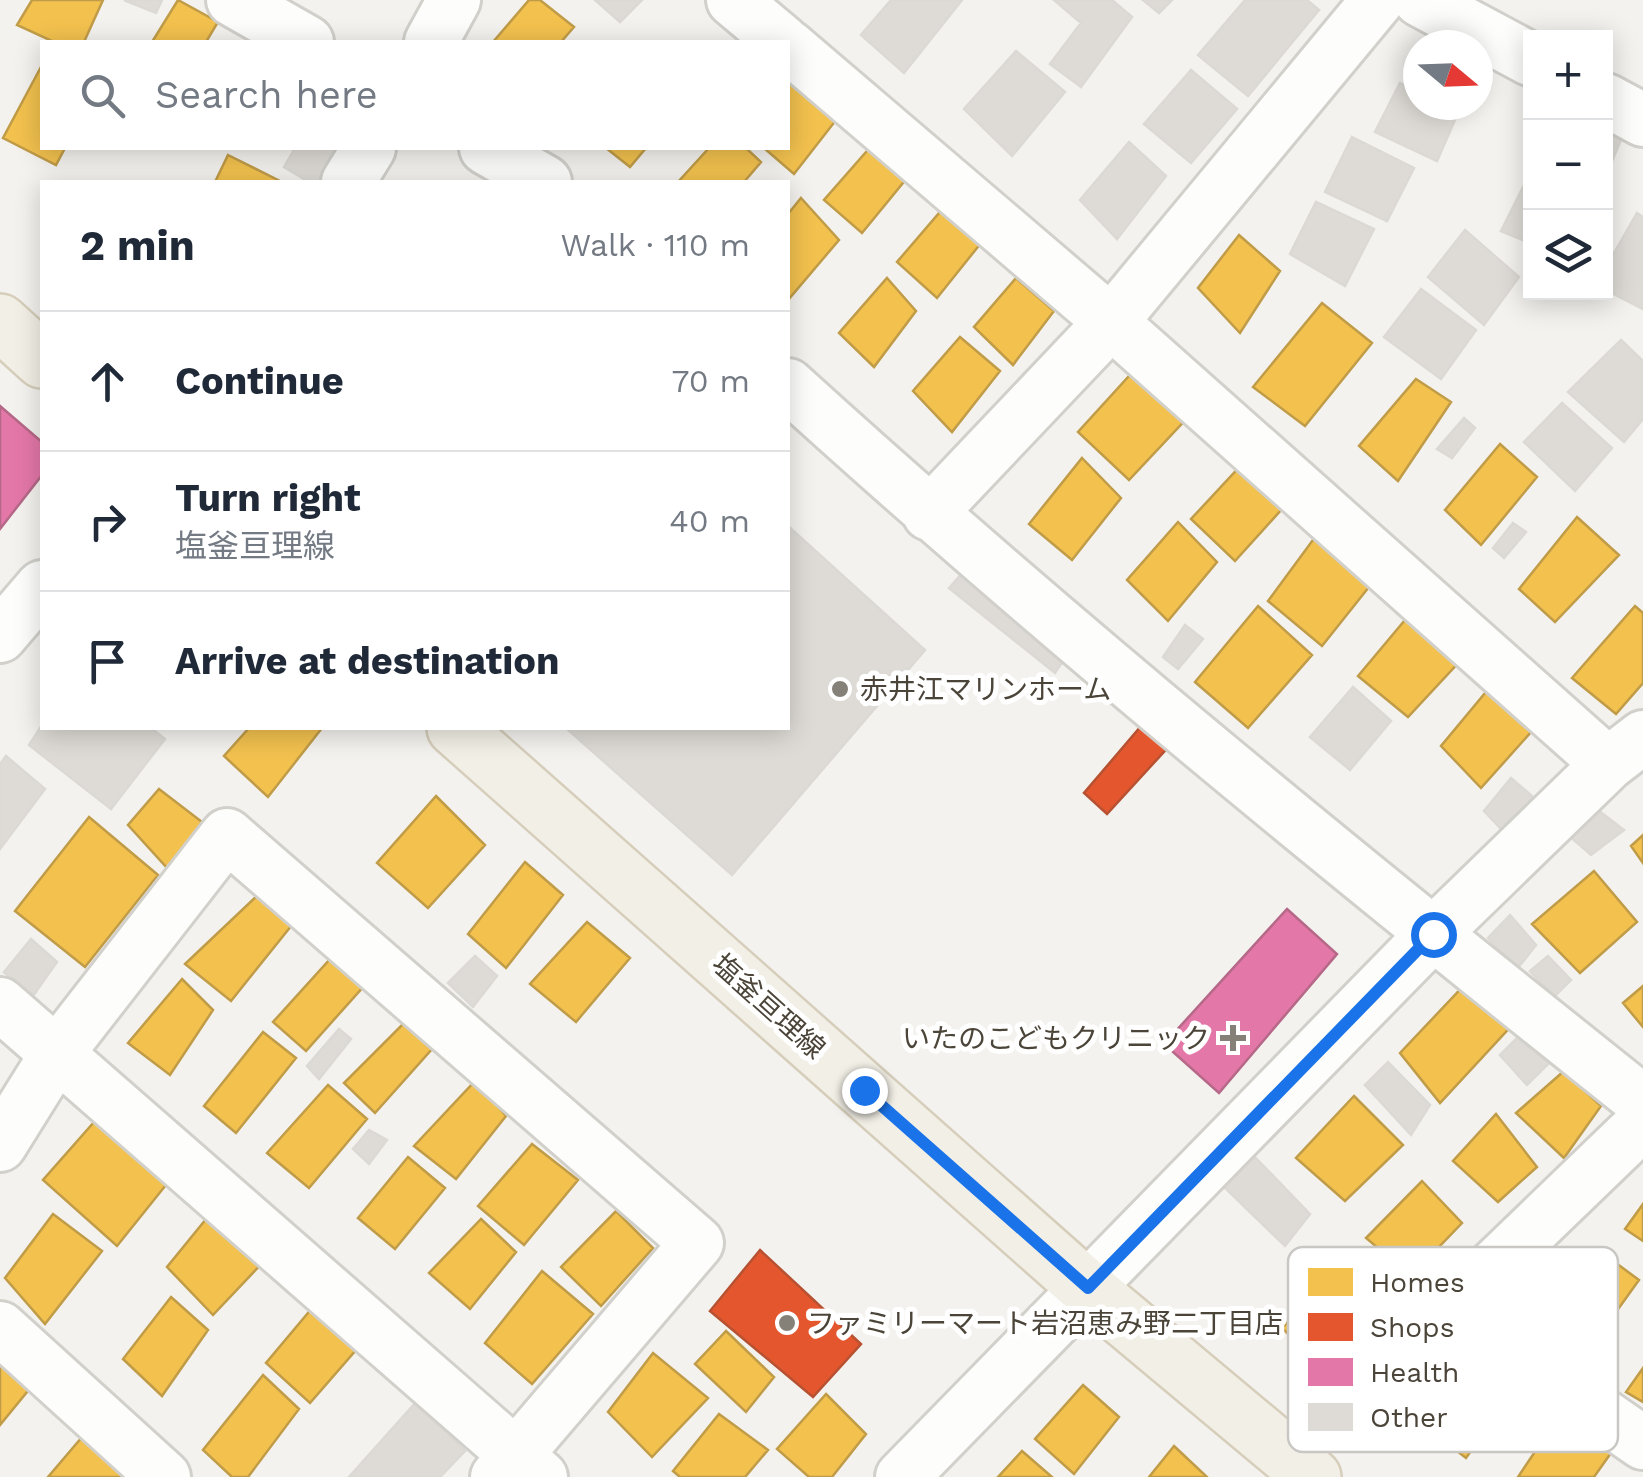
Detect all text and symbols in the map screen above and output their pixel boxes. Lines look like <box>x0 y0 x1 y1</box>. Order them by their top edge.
north arrow <box>1403 30 1493 120</box>
map controls <box>1523 30 1613 300</box>
button: + <box>1523 30 1613 120</box>
search box <box>40 40 790 150</box>
icon: search <box>75 68 130 123</box>
text: Search here <box>155 73 378 117</box>
button: − <box>1523 120 1613 210</box>
button: layers <box>1523 210 1613 300</box>
text: 2 min <box>80 221 195 270</box>
text: Walk · 110 m <box>560 226 750 264</box>
icon: ahead <box>80 354 135 409</box>
text: Continue <box>175 359 344 403</box>
text: 70 m <box>671 362 750 400</box>
text: Turn right <box>175 476 361 520</box>
icon: right <box>80 494 135 549</box>
text: 40 m <box>669 502 750 540</box>
text: 塩釜亘理線 <box>175 527 335 565</box>
icon: arrive <box>80 634 135 689</box>
text: Arrive at destination <box>175 639 560 683</box>
place label: 赤井江マリンホーム <box>860 673 1111 706</box>
marker: 赤井江マリンホーム <box>829 678 851 700</box>
route start <box>1411 912 1457 958</box>
street label: 塩釜亘理線 <box>706 947 832 1065</box>
place label: いたのこどもクリニック <box>902 1022 1210 1055</box>
marker: いたのこどもクリニック <box>1220 1025 1246 1051</box>
route end <box>842 1068 888 1114</box>
legend <box>1288 1247 1618 1452</box>
text: Homes <box>1370 1266 1465 1299</box>
place label: ファミリーマート岩沼恵み野二丁目店 <box>807 1307 1283 1340</box>
text: Shops <box>1370 1311 1454 1344</box>
marker: ファミリーマート岩沼恵み野二丁目店 <box>776 1312 798 1334</box>
text: Health <box>1370 1356 1459 1389</box>
text: Other <box>1370 1401 1448 1434</box>

